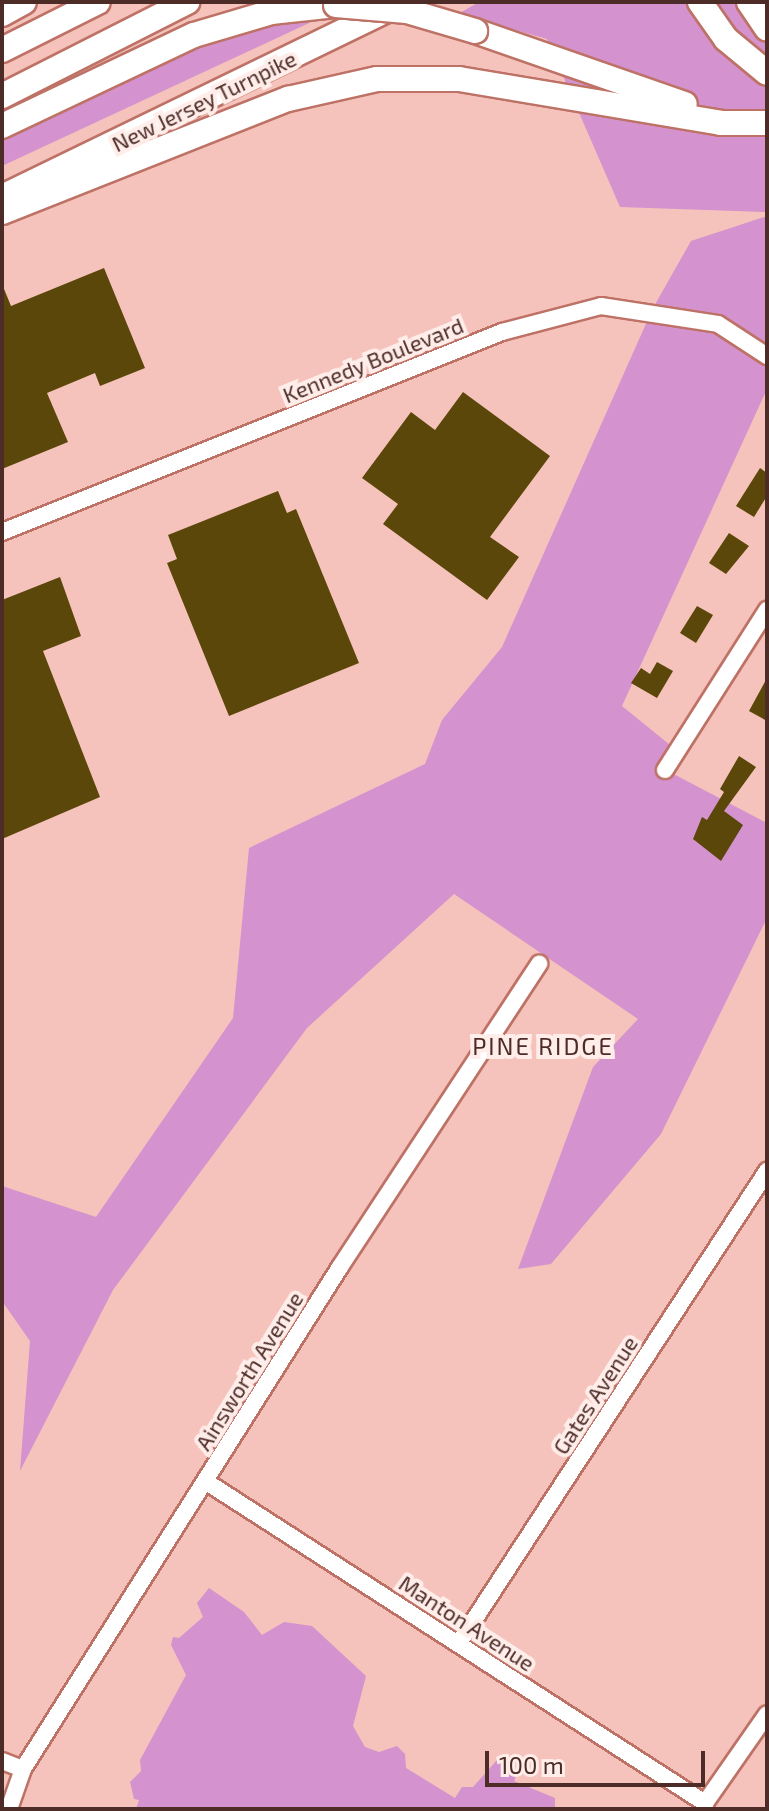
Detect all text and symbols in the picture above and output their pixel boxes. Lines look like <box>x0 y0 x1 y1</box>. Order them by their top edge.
street label: New Jersey Turnpike <box>107 44 301 158</box>
street label: Kennedy Boulevard <box>279 312 467 408</box>
district label: PINE RIDGE <box>472 1032 614 1060</box>
street label: Ainsworth Avenue <box>190 1287 308 1455</box>
street label: Gates Avenue <box>547 1331 643 1459</box>
street label: Manton Avenue <box>394 1569 540 1677</box>
scale bar <box>489 1735 709 1785</box>
text: 100 m <box>499 1750 564 1779</box>

